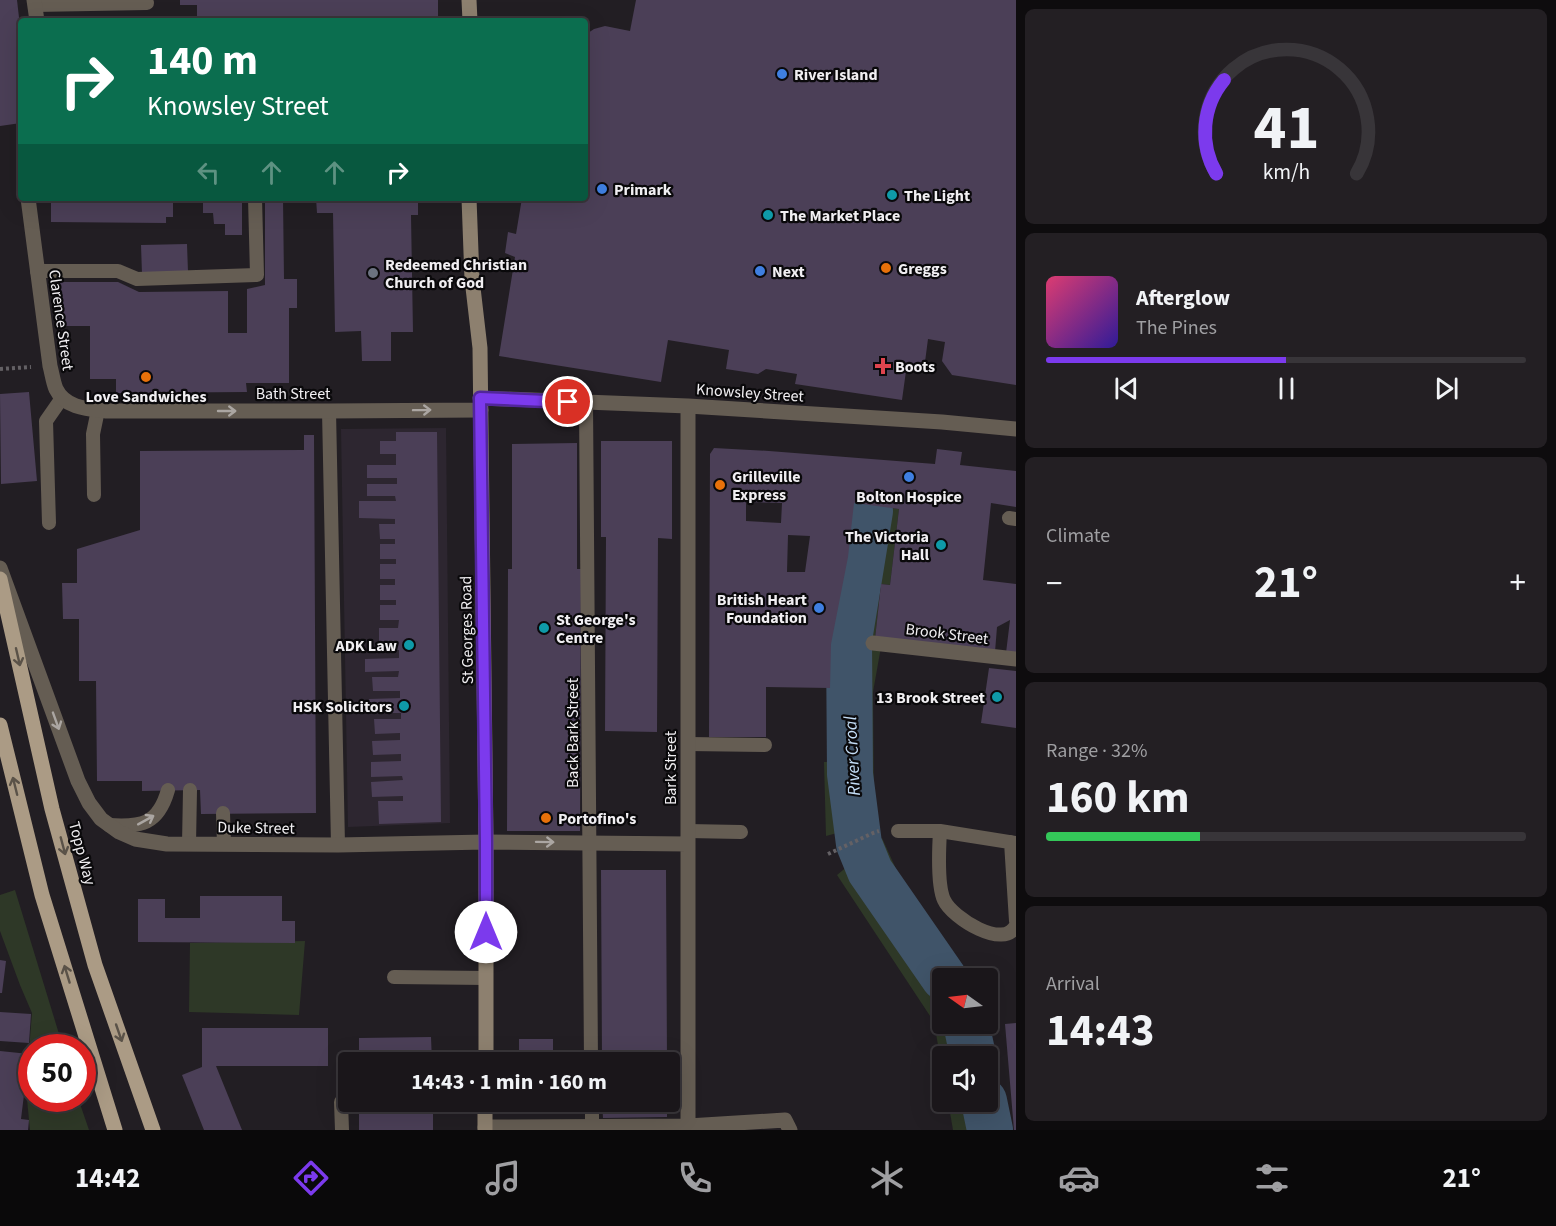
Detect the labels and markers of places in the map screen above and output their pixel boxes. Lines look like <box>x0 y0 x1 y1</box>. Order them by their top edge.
place label: River Island <box>794 64 878 86</box>
marker: River Island <box>775 67 789 81</box>
place label: Primark <box>614 179 672 201</box>
marker: Primark <box>595 182 609 196</box>
place label: The Light <box>904 185 970 207</box>
marker: The Light <box>885 188 899 202</box>
place label: The Market Place <box>780 205 900 227</box>
marker: The Market Place <box>761 208 775 222</box>
place label: Redeemed Christian Church of God <box>385 254 527 294</box>
place label: Greggs <box>898 258 947 280</box>
place label: Next <box>772 261 805 283</box>
marker: Greggs <box>879 261 893 275</box>
marker: Next <box>753 264 767 278</box>
marker: Redeemed Christian Church of God <box>366 266 380 280</box>
place label: Boots <box>895 356 935 378</box>
marker: Boots <box>876 359 890 373</box>
marker: Love Sandwiches <box>139 370 153 384</box>
pin <box>542 376 593 427</box>
place label: Love Sandwiches <box>85 386 207 408</box>
place label: Grilleville Express <box>732 466 801 506</box>
marker: Bolton Hospice <box>902 470 916 484</box>
marker: Grilleville Express <box>713 478 727 492</box>
place label: Bolton Hospice <box>856 486 962 508</box>
place label: The Victoria Hall <box>845 526 929 566</box>
marker: The Victoria Hall <box>934 538 948 552</box>
place label: British Heart Foundation <box>717 589 807 629</box>
marker: British Heart Foundation <box>812 601 826 615</box>
place label: St George's Centre <box>556 609 635 649</box>
marker: St George's Centre <box>537 621 551 635</box>
place label: ADK Law <box>335 635 398 657</box>
marker: ADK Law <box>402 638 416 652</box>
place label: 13 Brook Street <box>876 687 985 709</box>
marker: 13 Brook Street <box>990 690 1004 704</box>
place label: HSK Solicitors <box>293 696 392 718</box>
marker: HSK Solicitors <box>397 699 411 713</box>
place label: Portofino's <box>558 808 636 830</box>
marker: Portofino's <box>539 811 553 825</box>

